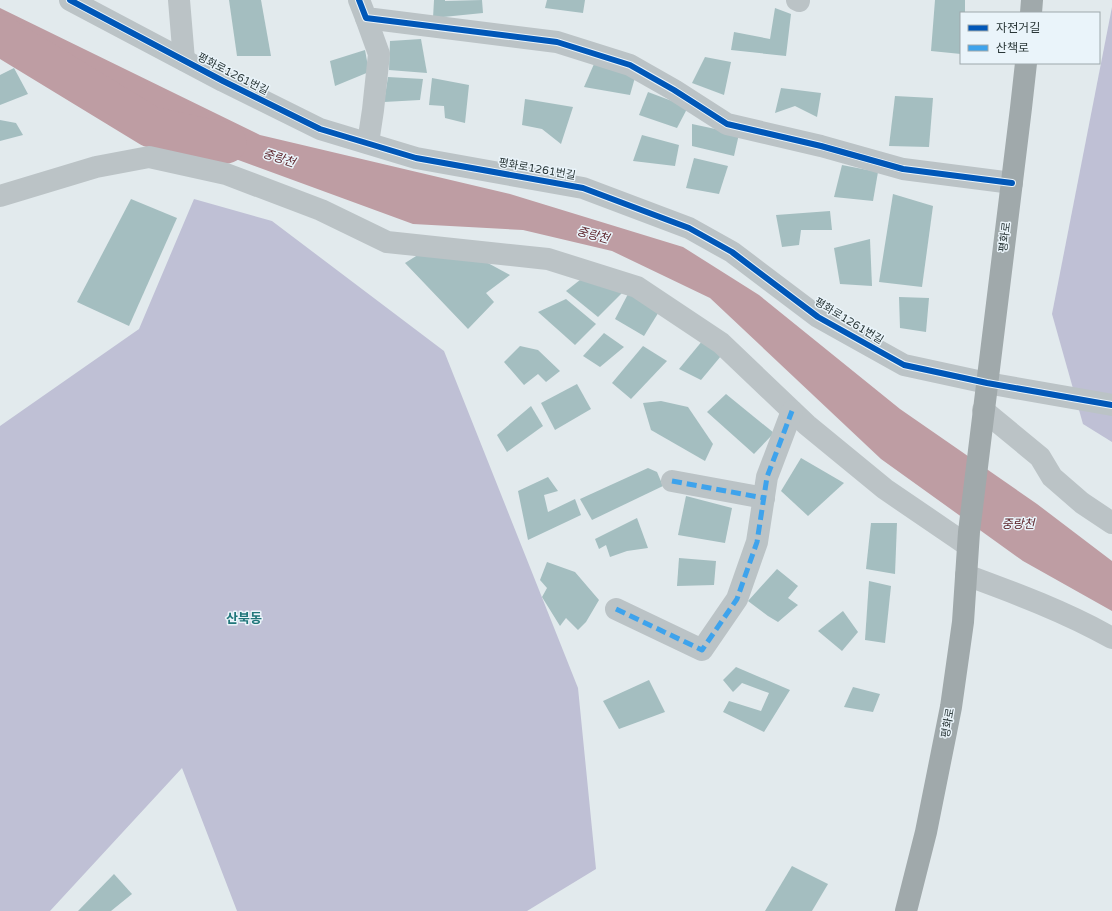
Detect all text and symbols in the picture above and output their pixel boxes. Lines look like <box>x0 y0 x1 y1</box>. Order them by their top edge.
legend <box>960 12 1100 64</box>
text: 자전거길 <box>996 21 1040 35</box>
text: 산책로 <box>996 41 1029 55</box>
street label: 평화로1261번길 <box>195 50 271 98</box>
water label: 중랑천 <box>261 146 299 170</box>
street label: 평화로1261번길 <box>497 156 577 182</box>
street label: 평화로 <box>997 221 1013 253</box>
water label: 중랑천 <box>575 224 613 247</box>
street label: 평화로1261번길 <box>812 295 886 347</box>
water label: 중랑천 <box>1001 517 1037 531</box>
district label: 산북동 <box>226 611 262 627</box>
street label: 평화로 <box>939 707 957 739</box>

